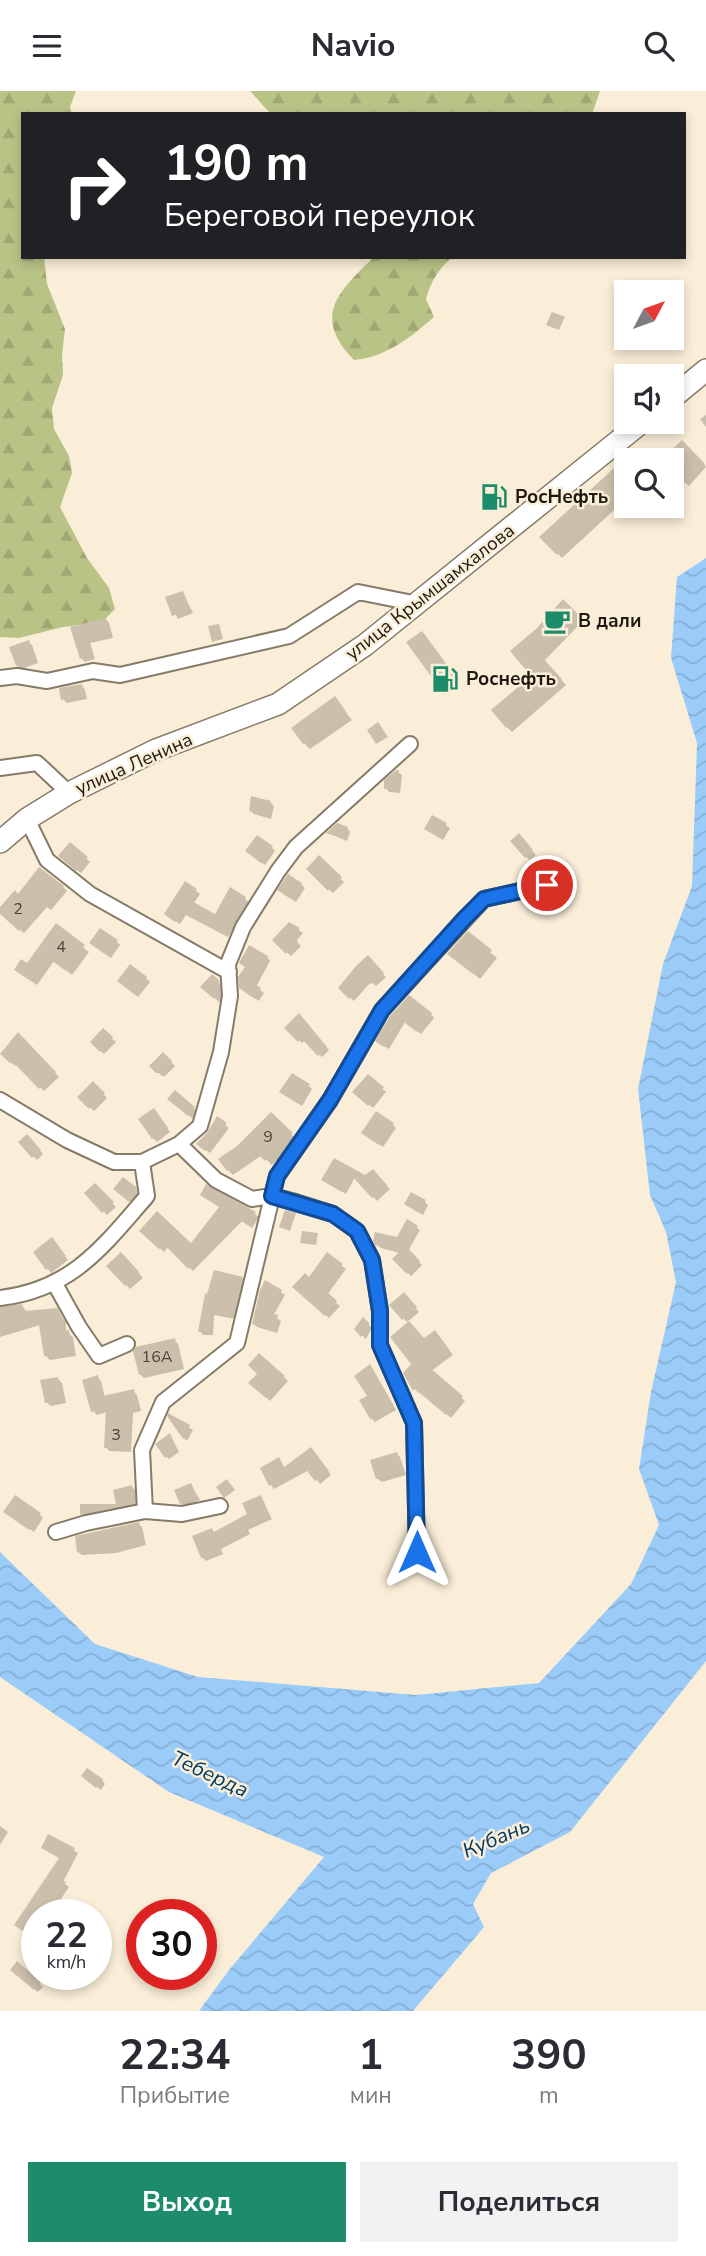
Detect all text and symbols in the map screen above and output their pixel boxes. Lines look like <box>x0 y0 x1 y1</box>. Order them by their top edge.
text: Navio <box>311 24 395 67</box>
icon: menu <box>28 27 66 65</box>
icon: search <box>640 27 678 65</box>
text: 190 m <box>164 130 308 197</box>
icon: right <box>49 140 140 231</box>
text: Береговой переулок <box>164 194 475 237</box>
north arrow <box>614 280 684 350</box>
map controls <box>614 280 684 518</box>
button: sound <box>614 364 684 434</box>
button: search <box>614 448 684 518</box>
fuel station icon: РосНефть <box>479 482 509 512</box>
place label: РосНефть <box>515 484 608 510</box>
street label: улица Крымшамхалова <box>340 518 520 666</box>
cafe icon: В дали <box>542 606 572 636</box>
place label: В дали <box>578 608 641 634</box>
fuel station icon: Роснефть <box>430 664 460 694</box>
place label: Роснефть <box>466 666 556 692</box>
street label: улица Ленина <box>71 727 197 801</box>
pin <box>517 855 577 915</box>
icon: arrive <box>528 866 566 904</box>
house number: 2 <box>13 898 23 920</box>
house number: 4 <box>56 936 66 958</box>
house number: 9 <box>263 1126 273 1148</box>
house number: 16А <box>142 1346 173 1368</box>
house number: 3 <box>111 1424 121 1446</box>
position arrow <box>380 1515 454 1589</box>
water label: Теберда <box>167 1744 253 1804</box>
water label: Кубань <box>458 1811 534 1865</box>
speed limit sign: 30 <box>126 1899 217 1990</box>
text: 22 <box>45 1912 88 1959</box>
text: km/h <box>47 1950 86 1974</box>
text: 22:34 <box>119 2027 230 2084</box>
text: 1 <box>358 2027 383 2084</box>
text: 390 <box>511 2027 587 2084</box>
text: Прибытие <box>120 2080 230 2111</box>
text: мин <box>350 2080 392 2111</box>
text: m <box>539 2080 559 2111</box>
button: Выход <box>28 2162 346 2242</box>
button: Поделиться <box>360 2162 678 2242</box>

